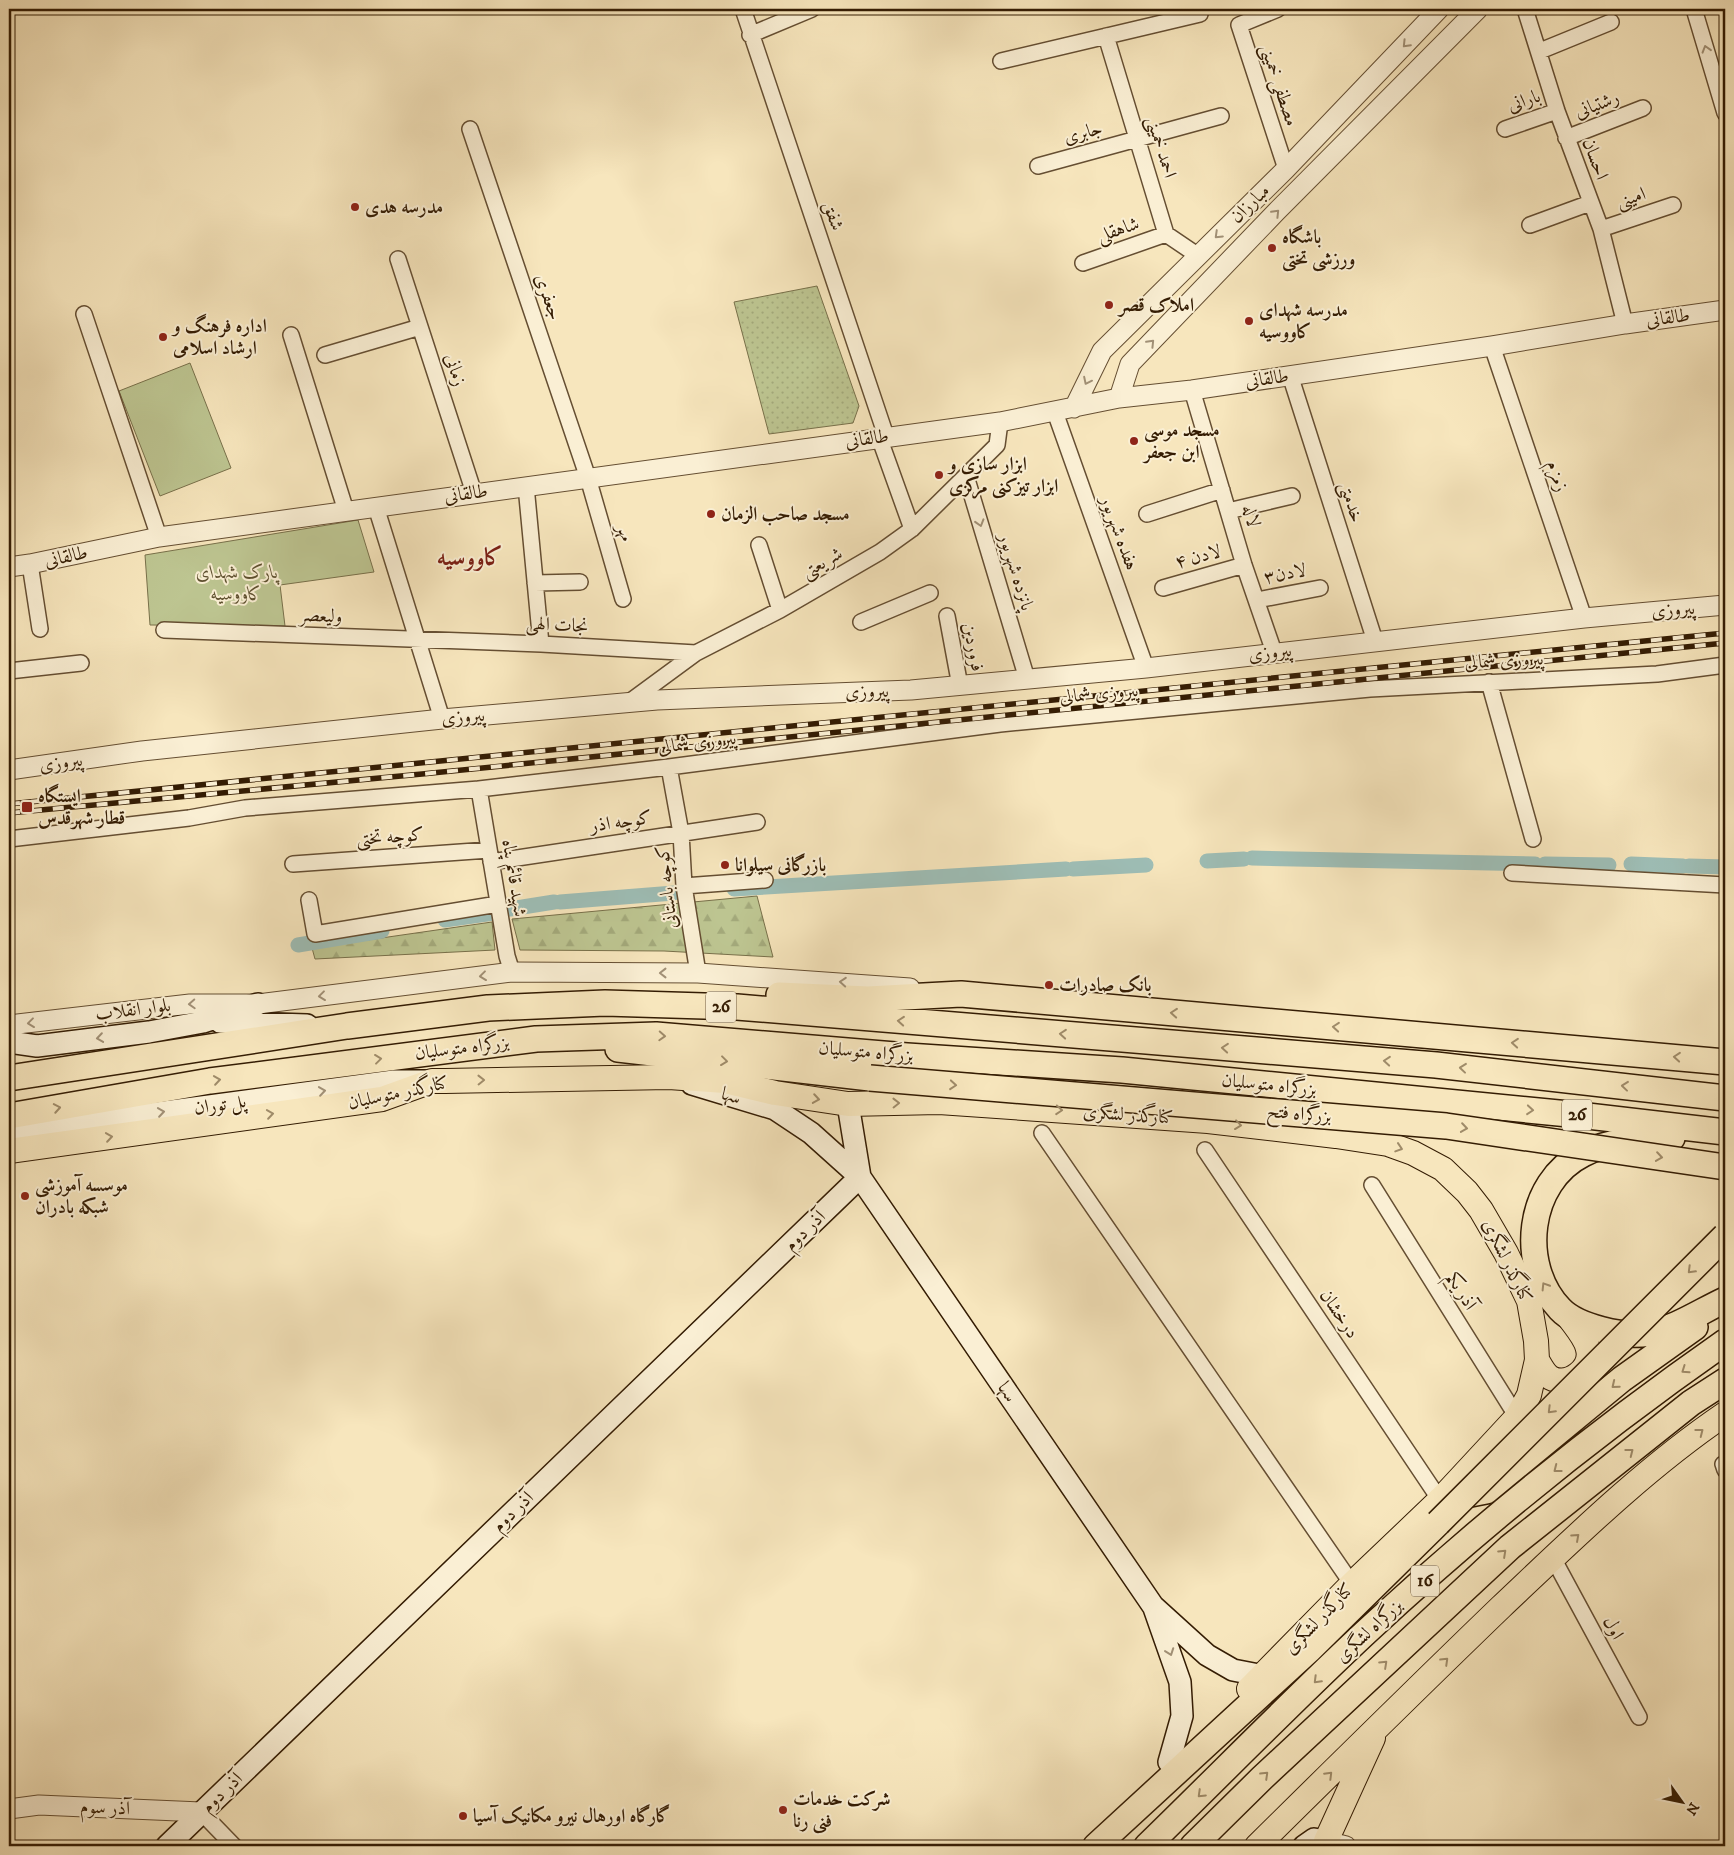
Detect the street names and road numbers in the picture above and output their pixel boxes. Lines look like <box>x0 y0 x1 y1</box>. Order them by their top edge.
street label: مصطفی خمینی <box>1254 41 1303 129</box>
street label: بارانی <box>1504 85 1544 117</box>
street label: رشتیانی <box>1571 86 1623 124</box>
street label: احمد خمینی <box>1140 113 1181 181</box>
street label: جابری <box>1061 117 1105 149</box>
street label: احسان <box>1577 135 1613 183</box>
street label: مبارزان <box>1225 180 1275 228</box>
street label: امینی <box>1613 182 1649 215</box>
street label: شفق <box>817 198 849 234</box>
street label: شاهقلی <box>1094 212 1143 250</box>
street label: جعفری <box>529 271 567 323</box>
street label: طالقانی <box>1645 304 1691 332</box>
street label: زمانی <box>439 351 471 389</box>
street label: طالقانی <box>1244 365 1290 393</box>
street label: طالقانی <box>844 425 890 453</box>
street label: زمزم <box>1537 457 1573 496</box>
street label: خدمتی <box>1333 479 1368 526</box>
street label: طالقانی <box>443 480 489 508</box>
street label: هفده شهریور <box>1094 491 1143 573</box>
street label: لاله <box>1237 502 1265 530</box>
street label: مهر <box>611 520 638 544</box>
street label: پانزده شهریور <box>992 529 1039 615</box>
street label: لادن ۴ <box>1172 540 1224 574</box>
street label: طالقانی <box>42 541 90 573</box>
street label: شریعتی <box>797 542 847 585</box>
street label: لادن۳ <box>1262 559 1308 589</box>
street label: پیروزی <box>1650 597 1697 624</box>
street label: ولیعصر <box>297 604 343 628</box>
street label: نجات الهی <box>525 612 589 639</box>
street label: فروردین <box>957 621 989 673</box>
street label: پیروزی <box>1247 639 1295 668</box>
street label: پیروزی شمالی <box>1464 647 1546 676</box>
street label: پیروزی شمالی <box>1059 679 1141 710</box>
street label: پیروزی <box>845 680 891 705</box>
street label: پیروزی <box>440 704 487 731</box>
street label: پیروزی شمالی <box>656 727 739 760</box>
street label: پیروزی <box>38 748 86 778</box>
street label: کوچه اذر <box>587 806 653 839</box>
street label: کوچه تختی <box>355 823 425 852</box>
street label: شهید قائم پناه <box>493 837 531 919</box>
street label: کوچه باستانی <box>651 844 684 930</box>
road number: 26 <box>706 992 736 1022</box>
street label: بلوار انقلاب <box>94 994 172 1026</box>
street label: بزرگراه متوسلیان <box>413 1029 511 1065</box>
street label: بزرگراه متوسلیان <box>818 1034 915 1068</box>
street label: بزرگراه متوسلیان <box>1220 1067 1318 1101</box>
street label: کنارگذر متوسلیان <box>345 1068 450 1115</box>
street label: سها <box>718 1082 744 1110</box>
street label: پل توران <box>192 1090 249 1121</box>
street label: کنارگذر لشگری <box>1082 1097 1174 1130</box>
street label: بزرگراه فتح <box>1265 1098 1333 1133</box>
road number: 26 <box>1562 1100 1592 1130</box>
street label: آذر دوم <box>779 1204 835 1259</box>
street label: کنارگذر لشگری <box>1477 1214 1540 1307</box>
street label: آذر یکم <box>1436 1267 1483 1319</box>
street label: درخشان <box>1314 1285 1364 1343</box>
street label: سها <box>992 1377 1022 1407</box>
street label: آذر دوم <box>487 1485 543 1540</box>
road number: 16 <box>1411 1565 1439 1596</box>
street label: کنارگذر لشگری <box>1277 1576 1359 1660</box>
street label: بزرگراه لشگری <box>1329 1592 1408 1668</box>
street label: اول <box>1597 1612 1629 1644</box>
street label: آذر دوم <box>196 1766 252 1821</box>
street label: آذر سوم <box>79 1796 132 1824</box>

